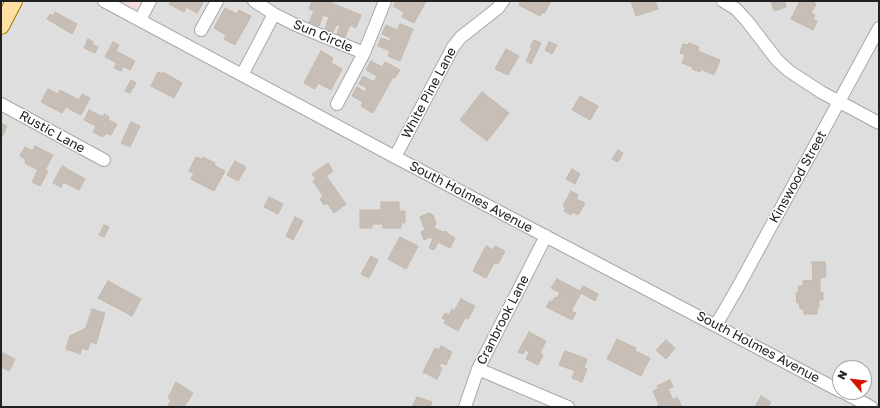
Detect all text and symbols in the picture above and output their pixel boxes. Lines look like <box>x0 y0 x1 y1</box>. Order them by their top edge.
street label: Sun Circle <box>291 16 355 56</box>
street label: White Pine Lane <box>398 45 460 141</box>
street label: Rustic Lane <box>16 108 88 156</box>
street label: Kinswood Street <box>766 128 830 226</box>
street label: South Holmes Avenue <box>407 158 535 236</box>
street label: Cranbrook Lane <box>474 273 532 367</box>
street label: South Holmes Avenue <box>694 308 822 386</box>
north arrow <box>832 360 872 400</box>
text: N <box>834 368 850 381</box>

